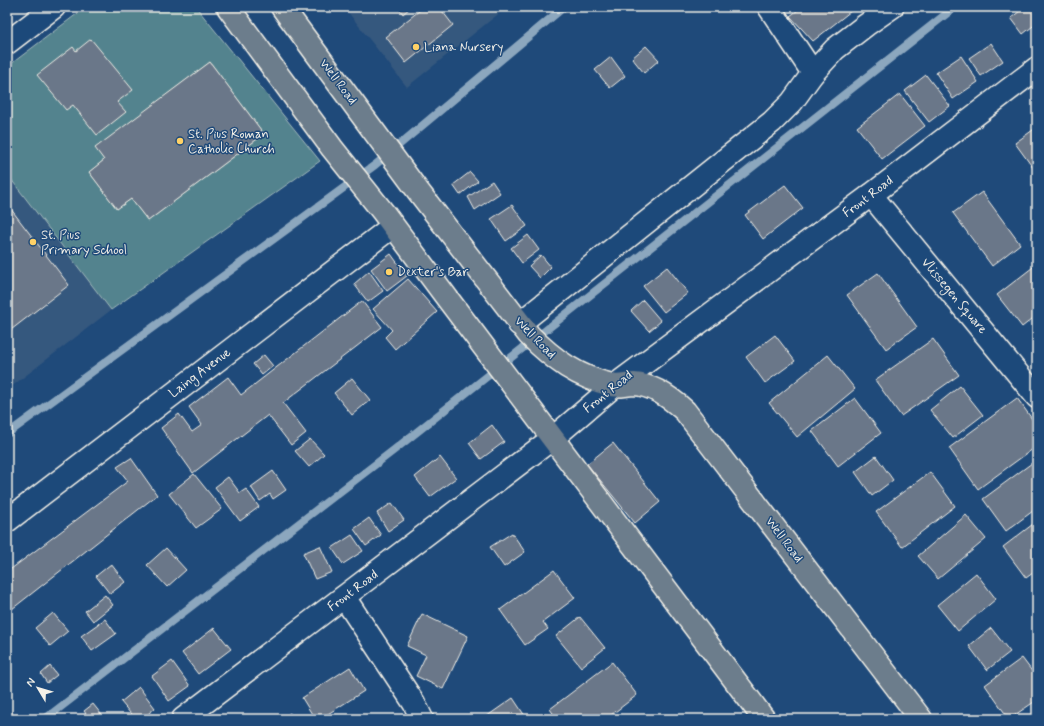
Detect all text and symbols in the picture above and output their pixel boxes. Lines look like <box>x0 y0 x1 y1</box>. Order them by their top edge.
place label: Liana Nursery <box>424 39 503 56</box>
marker: Liana Nursery <box>411 42 421 52</box>
street label: Well Road <box>315 56 361 108</box>
place label: St. Pius Roman Catholic Church <box>188 126 275 158</box>
marker: St. Pius Roman Catholic Church <box>175 136 185 146</box>
street label: Front Road <box>839 172 897 222</box>
place label: St. Pius Primary School <box>41 227 127 259</box>
marker: St. Pius Primary School <box>28 237 38 247</box>
street label: Vlissegen Square <box>916 254 991 338</box>
place label: Dexter's Bar <box>397 264 469 281</box>
marker: Dexter's Bar <box>384 267 394 277</box>
street label: Well Road <box>510 313 560 363</box>
street label: Laing Avenue <box>166 344 235 403</box>
street label: Front Road <box>580 367 636 417</box>
street label: Well Road <box>761 514 807 566</box>
street label: Front Road <box>324 566 382 616</box>
north arrow <box>18 668 58 708</box>
text: N <box>23 675 39 690</box>

